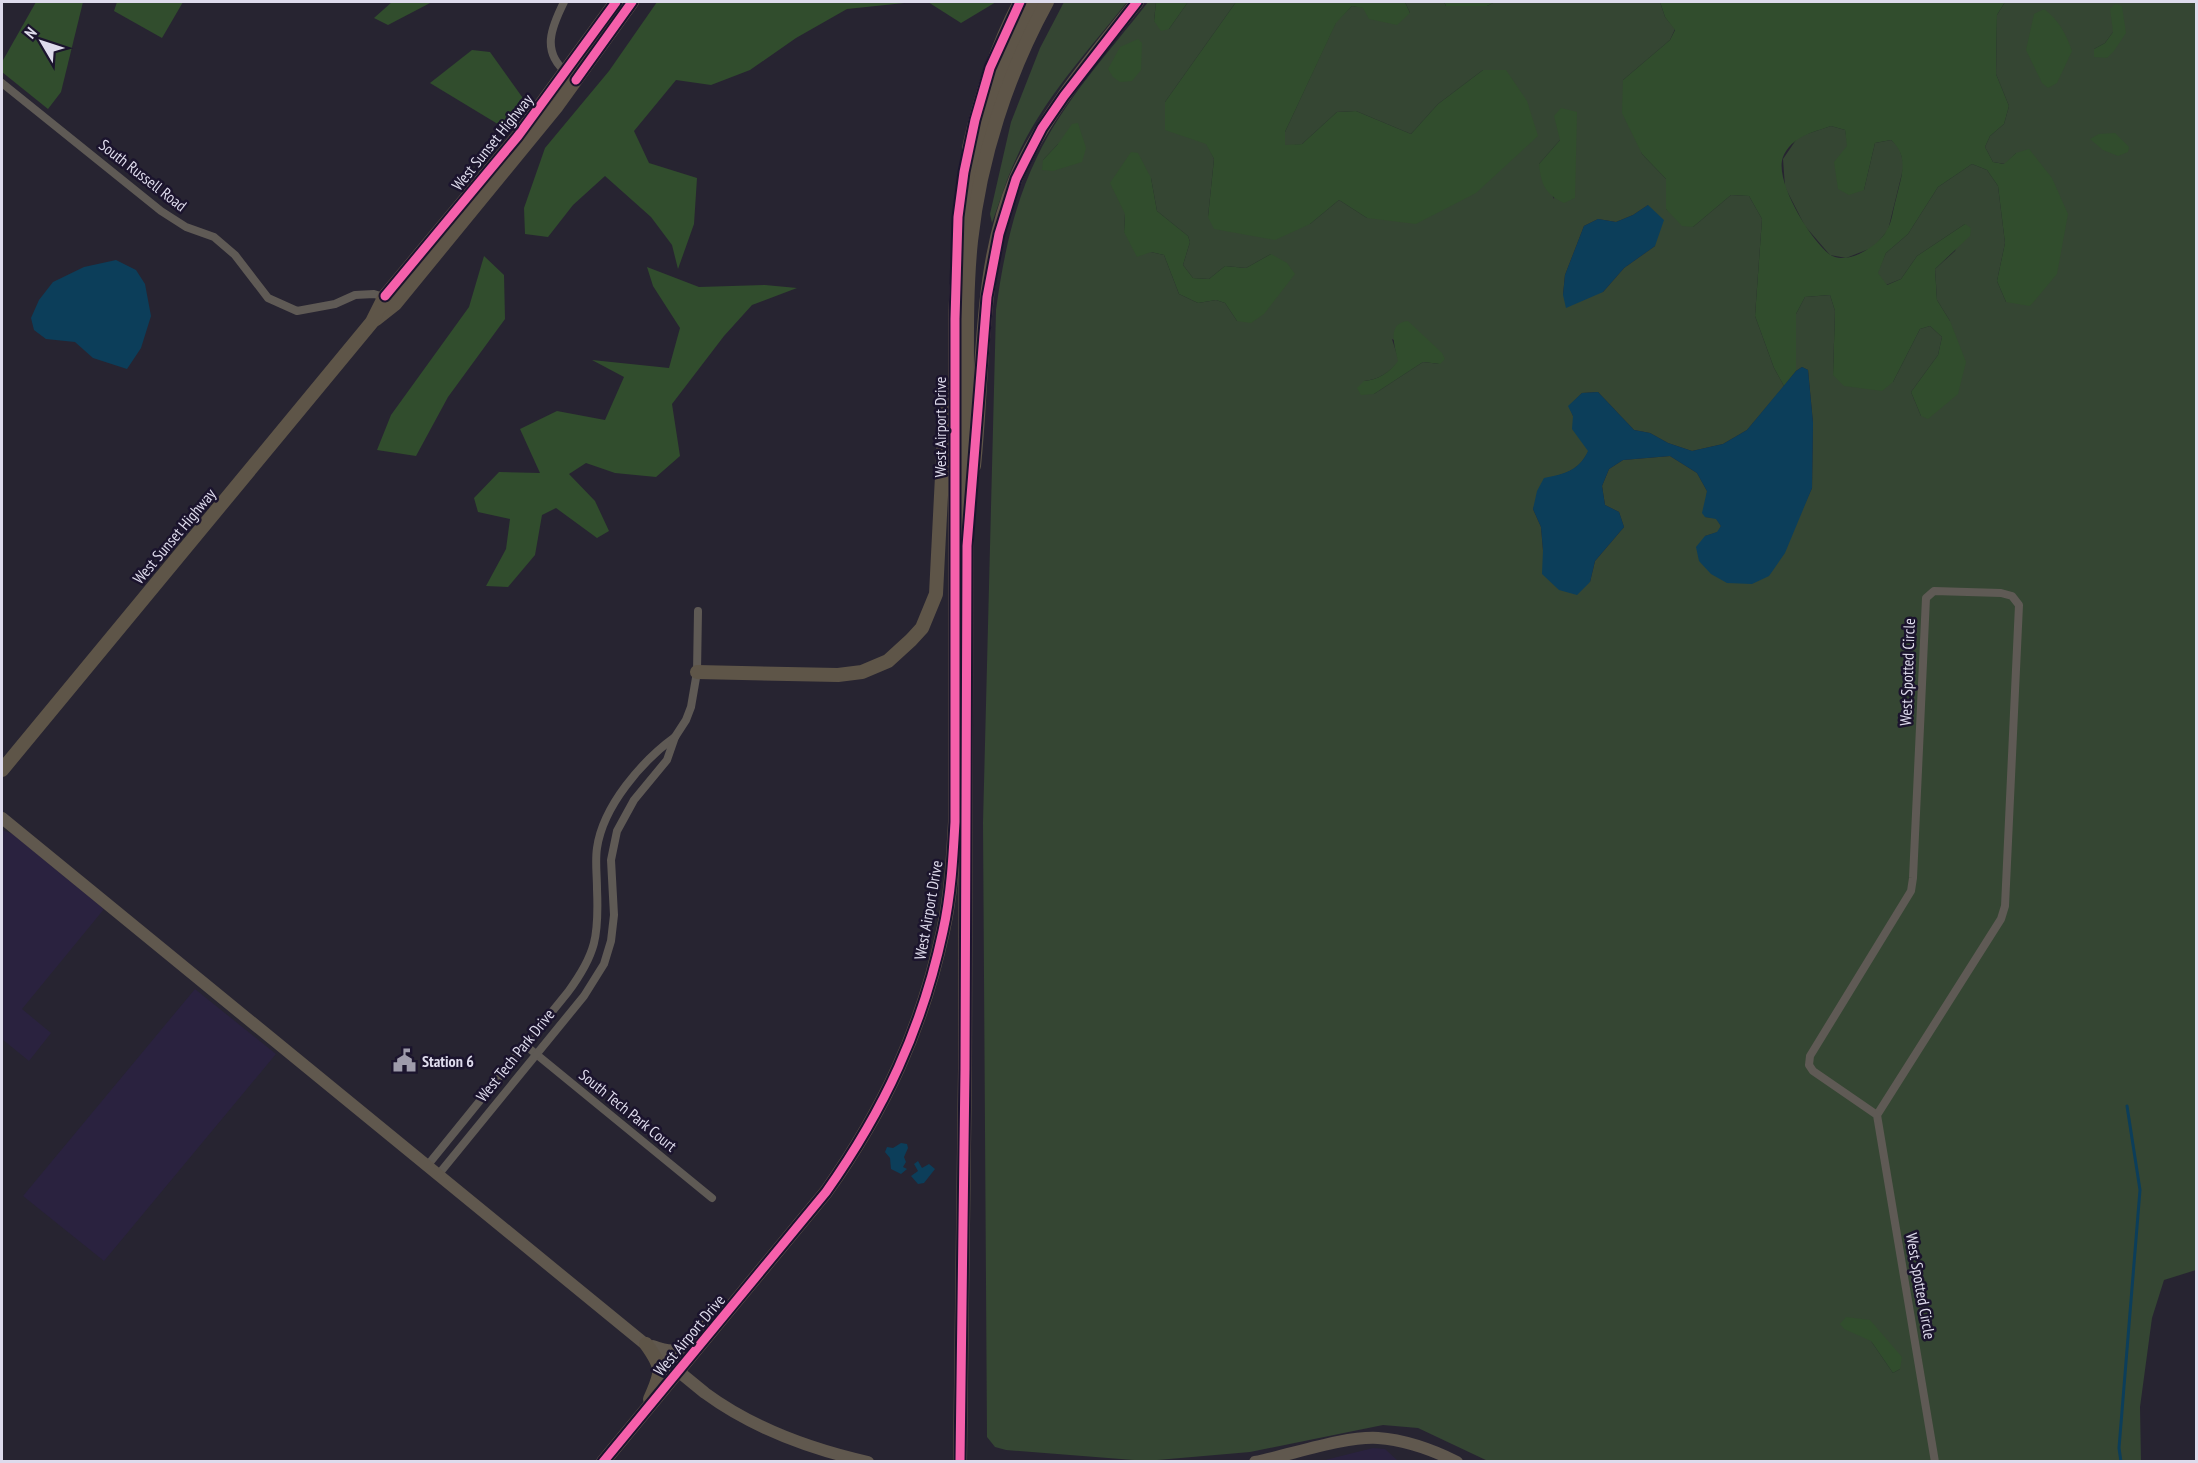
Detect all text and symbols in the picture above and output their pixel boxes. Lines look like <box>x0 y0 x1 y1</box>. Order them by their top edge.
north arrow <box>12 12 72 72</box>
text: N <box>20 23 41 42</box>
street label: West Sunset Highway <box>447 90 537 194</box>
street label: South Russell Road <box>95 135 191 215</box>
street label: West Airport Drive <box>930 377 950 477</box>
street label: West Sunset Highway <box>128 484 220 588</box>
street label: West Spotted Circle <box>1895 618 1919 726</box>
street label: West Airport Drive <box>909 859 947 961</box>
street label: West Tech Park Drive <box>471 1005 559 1105</box>
public building icon: Station 6 <box>391 1048 417 1074</box>
place label: Station 6 <box>422 1051 474 1071</box>
street label: South Tech Park Court <box>575 1064 681 1156</box>
street label: West Spotted Circle <box>1902 1231 1940 1341</box>
street label: West Airport Drive <box>649 1290 729 1380</box>

